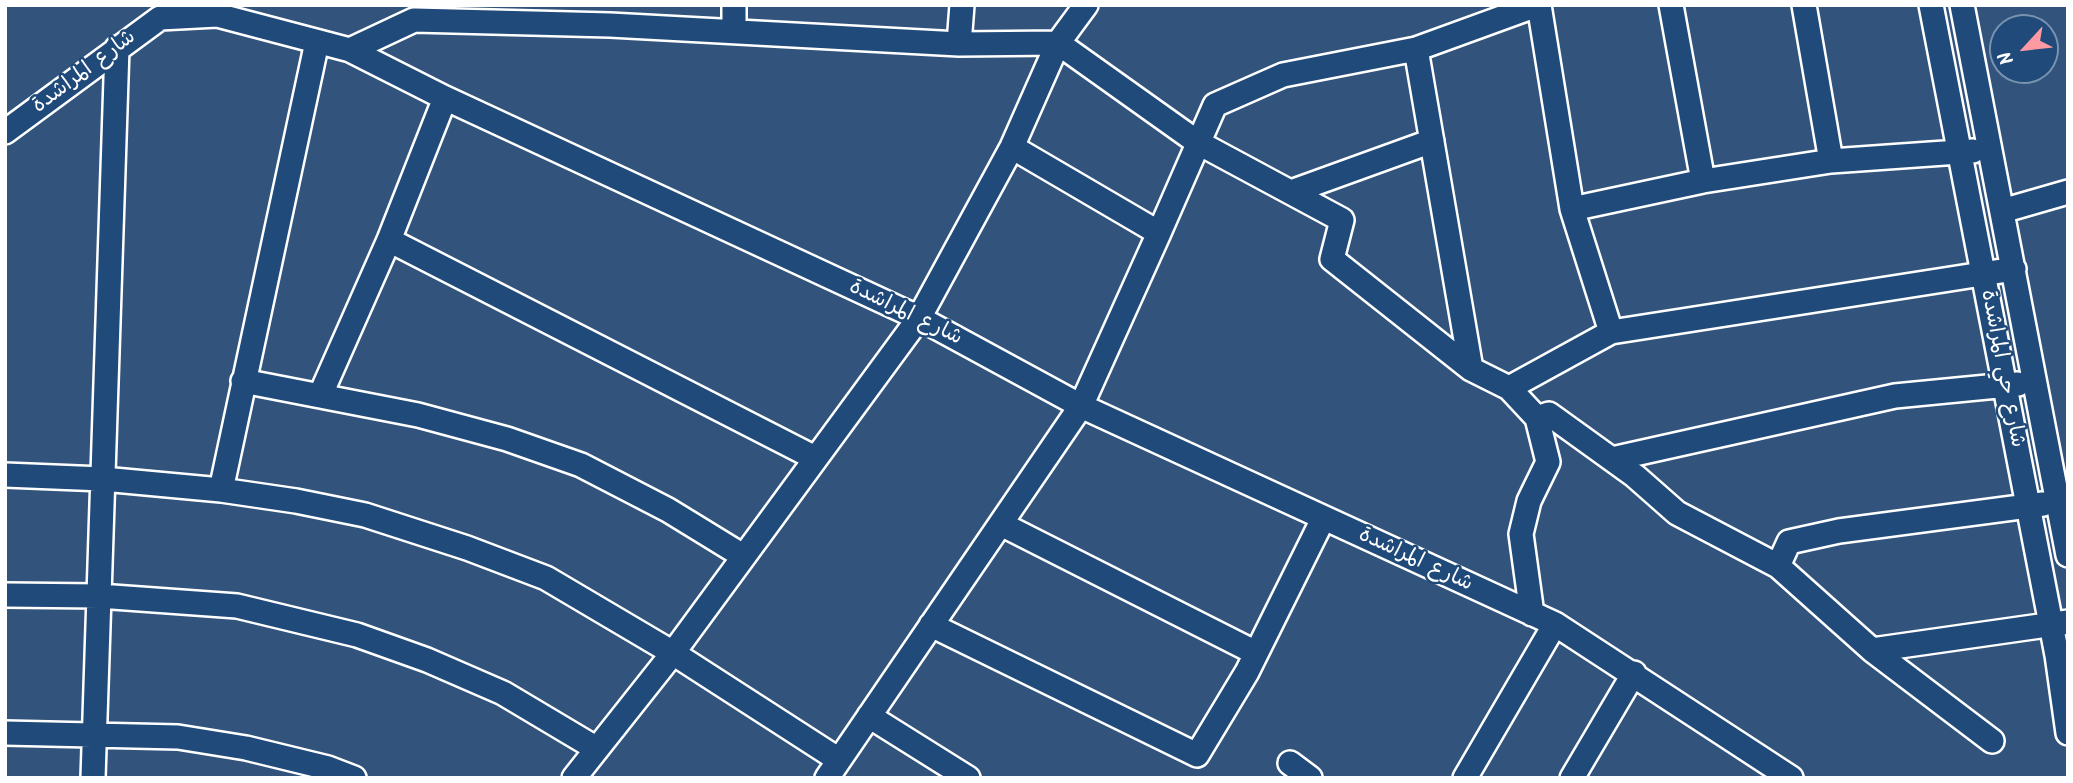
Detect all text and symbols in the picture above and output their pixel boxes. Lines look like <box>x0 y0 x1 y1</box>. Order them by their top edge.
north arrow <box>1989 14 2059 84</box>
street label: شارع المراشدة <box>28 26 142 120</box>
text: N <box>1991 45 2023 70</box>
street label: شارع المراشدة <box>844 276 966 352</box>
street label: شارع حي المراشدة <box>1973 288 2029 450</box>
street label: شارع المراشدة <box>1354 524 1476 598</box>

